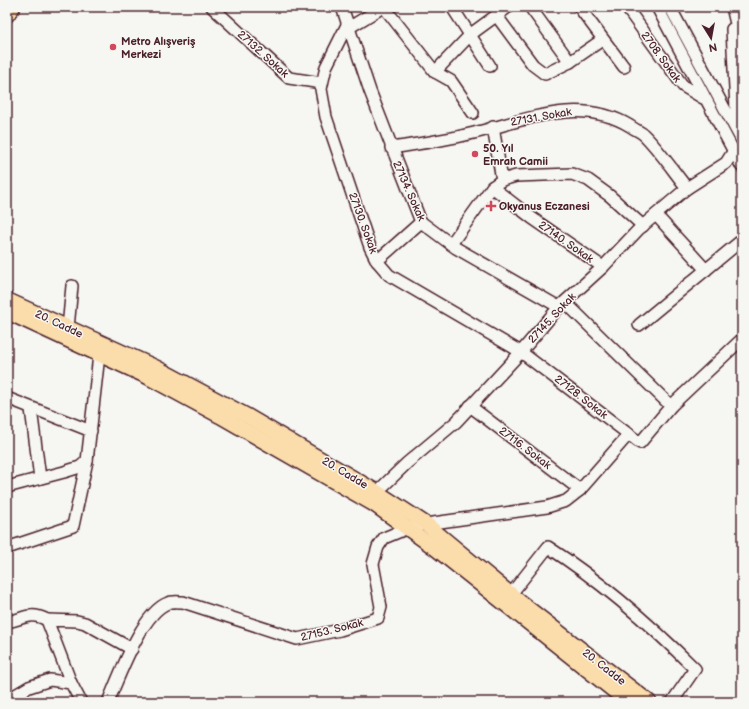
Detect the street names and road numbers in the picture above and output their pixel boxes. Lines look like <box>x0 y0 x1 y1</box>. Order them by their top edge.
street label: 27132. Sokak <box>235 28 292 81</box>
street label: 2708. Sokak <box>638 29 684 85</box>
street label: 27131. Sokak <box>509 105 573 129</box>
street label: 27134. Sokak <box>390 159 428 224</box>
street label: 27130. Sokak <box>346 191 380 256</box>
street label: 27140. Sokak <box>536 218 596 266</box>
street label: 27145. Sokak <box>525 290 579 346</box>
street label: 20. Cadde <box>33 307 85 341</box>
street label: 27128. Sokak <box>552 372 611 422</box>
street label: 27116. Sokak <box>496 424 554 472</box>
street label: 20. Cadde <box>320 454 371 492</box>
street label: 27153. Sokak <box>299 616 365 644</box>
street label: 20. Cadde <box>580 646 629 688</box>

